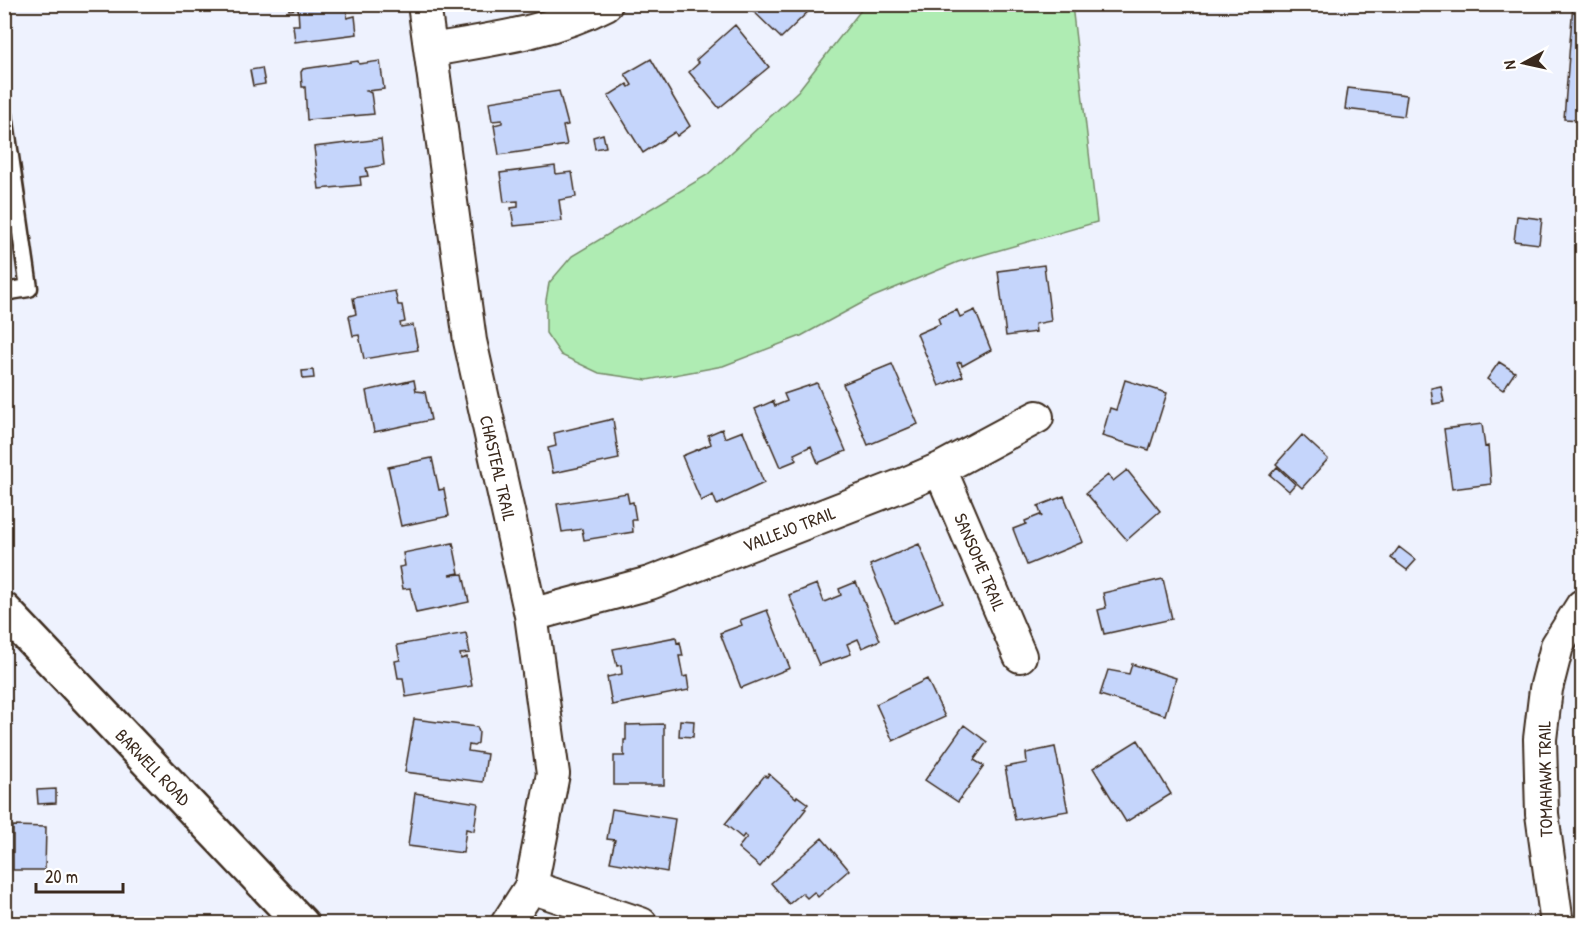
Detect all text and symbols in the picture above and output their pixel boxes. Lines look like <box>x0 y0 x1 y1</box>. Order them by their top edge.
north arrow <box>1494 33 1554 93</box>
text: N <box>1498 59 1521 71</box>
street label: CHASTEAL TRAIL <box>474 413 522 524</box>
street label: VALLEJO TRAIL <box>739 500 839 558</box>
street label: SANSOME TRAIL <box>948 509 1012 615</box>
street label: TOMAHAWK TRAIL <box>1531 720 1559 837</box>
street label: BARWELL ROAD <box>110 723 196 811</box>
scale bar <box>36 856 123 894</box>
text: 20 m <box>45 864 78 889</box>

